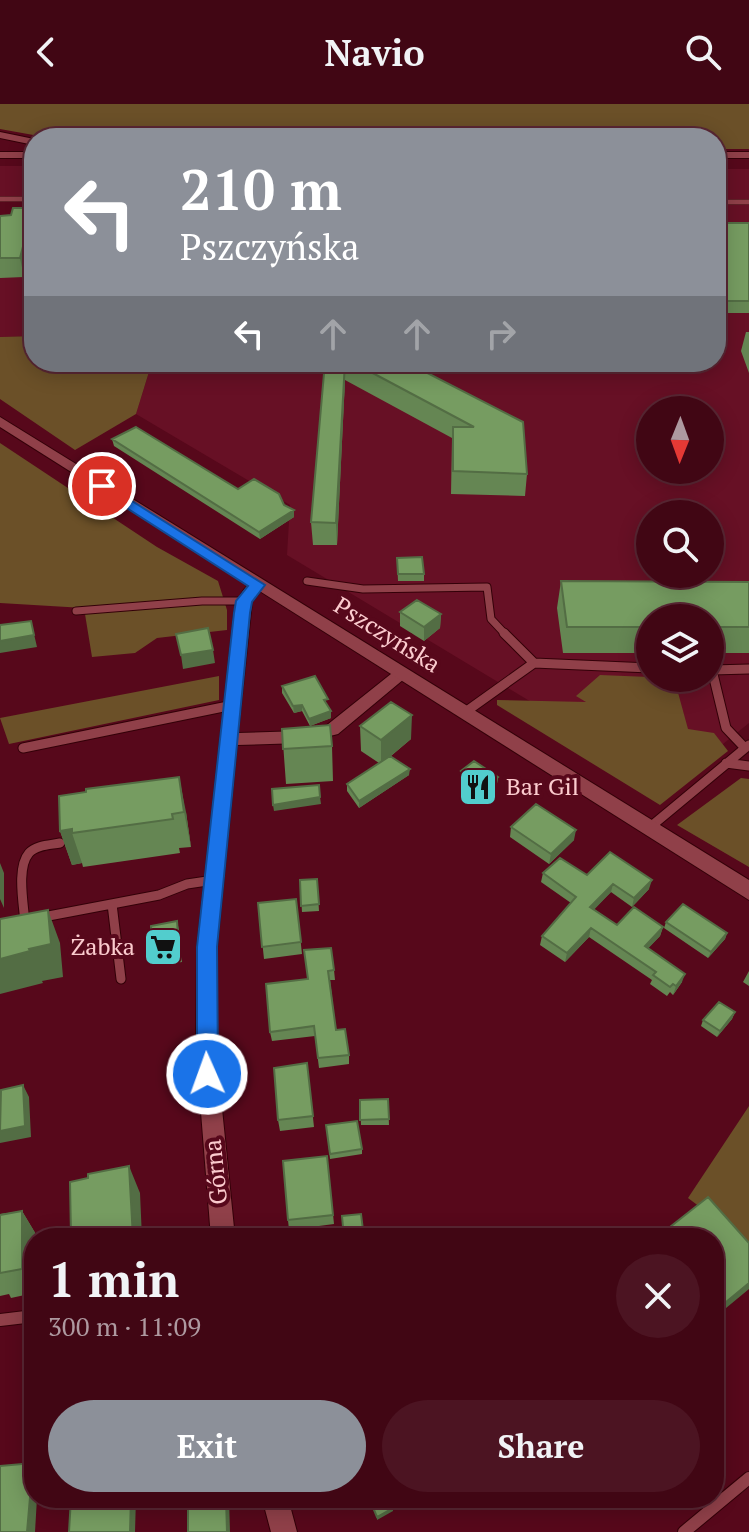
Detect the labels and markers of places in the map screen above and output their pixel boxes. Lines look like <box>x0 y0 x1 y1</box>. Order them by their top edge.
pin <box>68 452 136 520</box>
restaurant icon: Bar Gil <box>457 766 499 808</box>
place label: Bar Gil <box>506 770 579 802</box>
supermarket icon: Żabka <box>142 926 184 968</box>
place label: Żabka <box>71 930 135 962</box>

